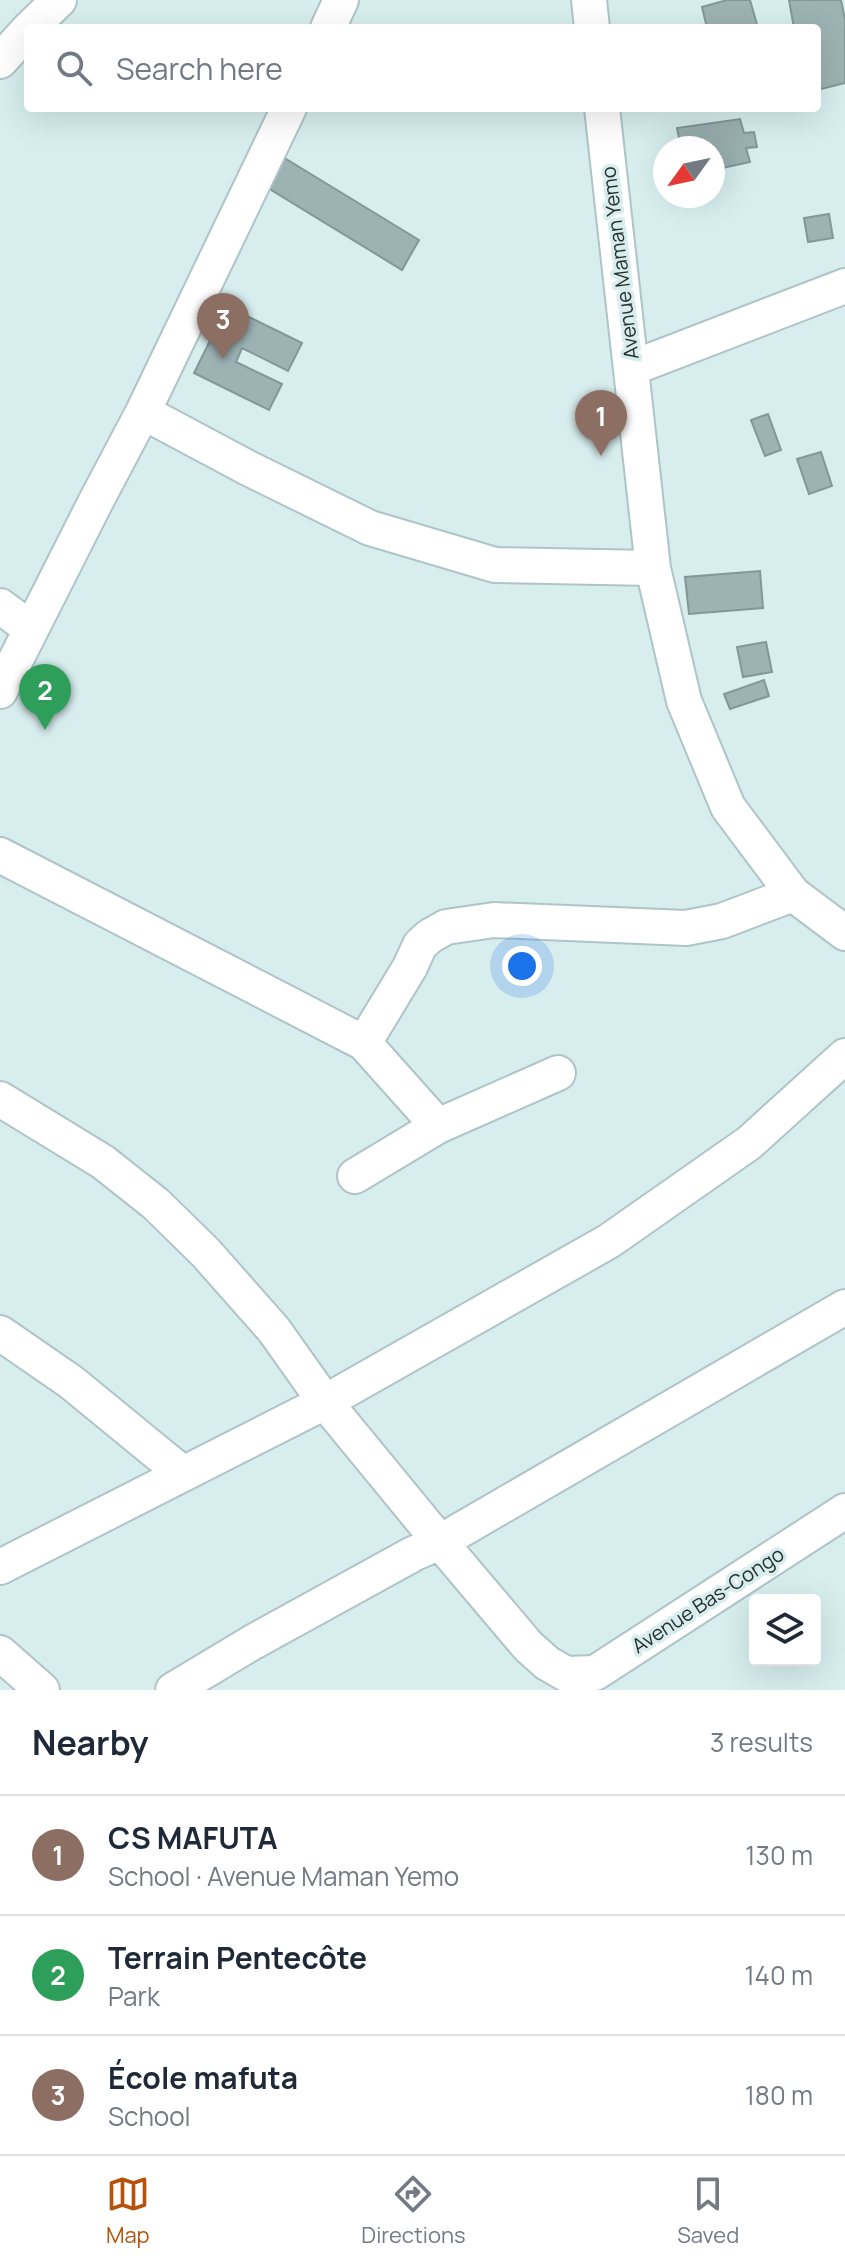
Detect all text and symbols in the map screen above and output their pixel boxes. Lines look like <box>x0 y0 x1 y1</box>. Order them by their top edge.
search box <box>24 24 821 112</box>
icon: search <box>52 46 96 90</box>
text: Search here <box>116 48 283 89</box>
north arrow <box>653 136 725 208</box>
street label: Avenue Maman Yemo <box>594 165 645 361</box>
pin: 3 <box>197 293 249 359</box>
pin: 1 <box>575 390 627 456</box>
pin: 2 <box>19 664 71 730</box>
your location <box>502 946 542 986</box>
street label: Avenue Bas-Congo <box>626 1540 789 1659</box>
map controls <box>749 1594 821 1666</box>
button: layers <box>749 1594 821 1666</box>
text: Nearby <box>32 1719 148 1765</box>
text: 3 results <box>710 1724 813 1760</box>
text: CS MAFUTA <box>108 1817 278 1858</box>
text: 1 <box>52 1837 64 1873</box>
text: 130 m <box>745 1837 813 1873</box>
text: School · Avenue Maman Yemo <box>108 1858 459 1894</box>
text: Terrain Pentecôte <box>108 1937 367 1978</box>
text: 2 <box>50 1957 66 1993</box>
text: 140 m <box>744 1957 813 1993</box>
text: Park <box>108 1978 160 2014</box>
text: École mafuta <box>108 2057 298 2098</box>
text: 3 <box>50 2077 66 2113</box>
text: 180 m <box>745 2077 813 2113</box>
text: School <box>108 2098 191 2134</box>
tab: Map <box>106 2172 150 2250</box>
tab: Directions <box>361 2172 466 2250</box>
tab: Saved <box>677 2172 739 2250</box>

